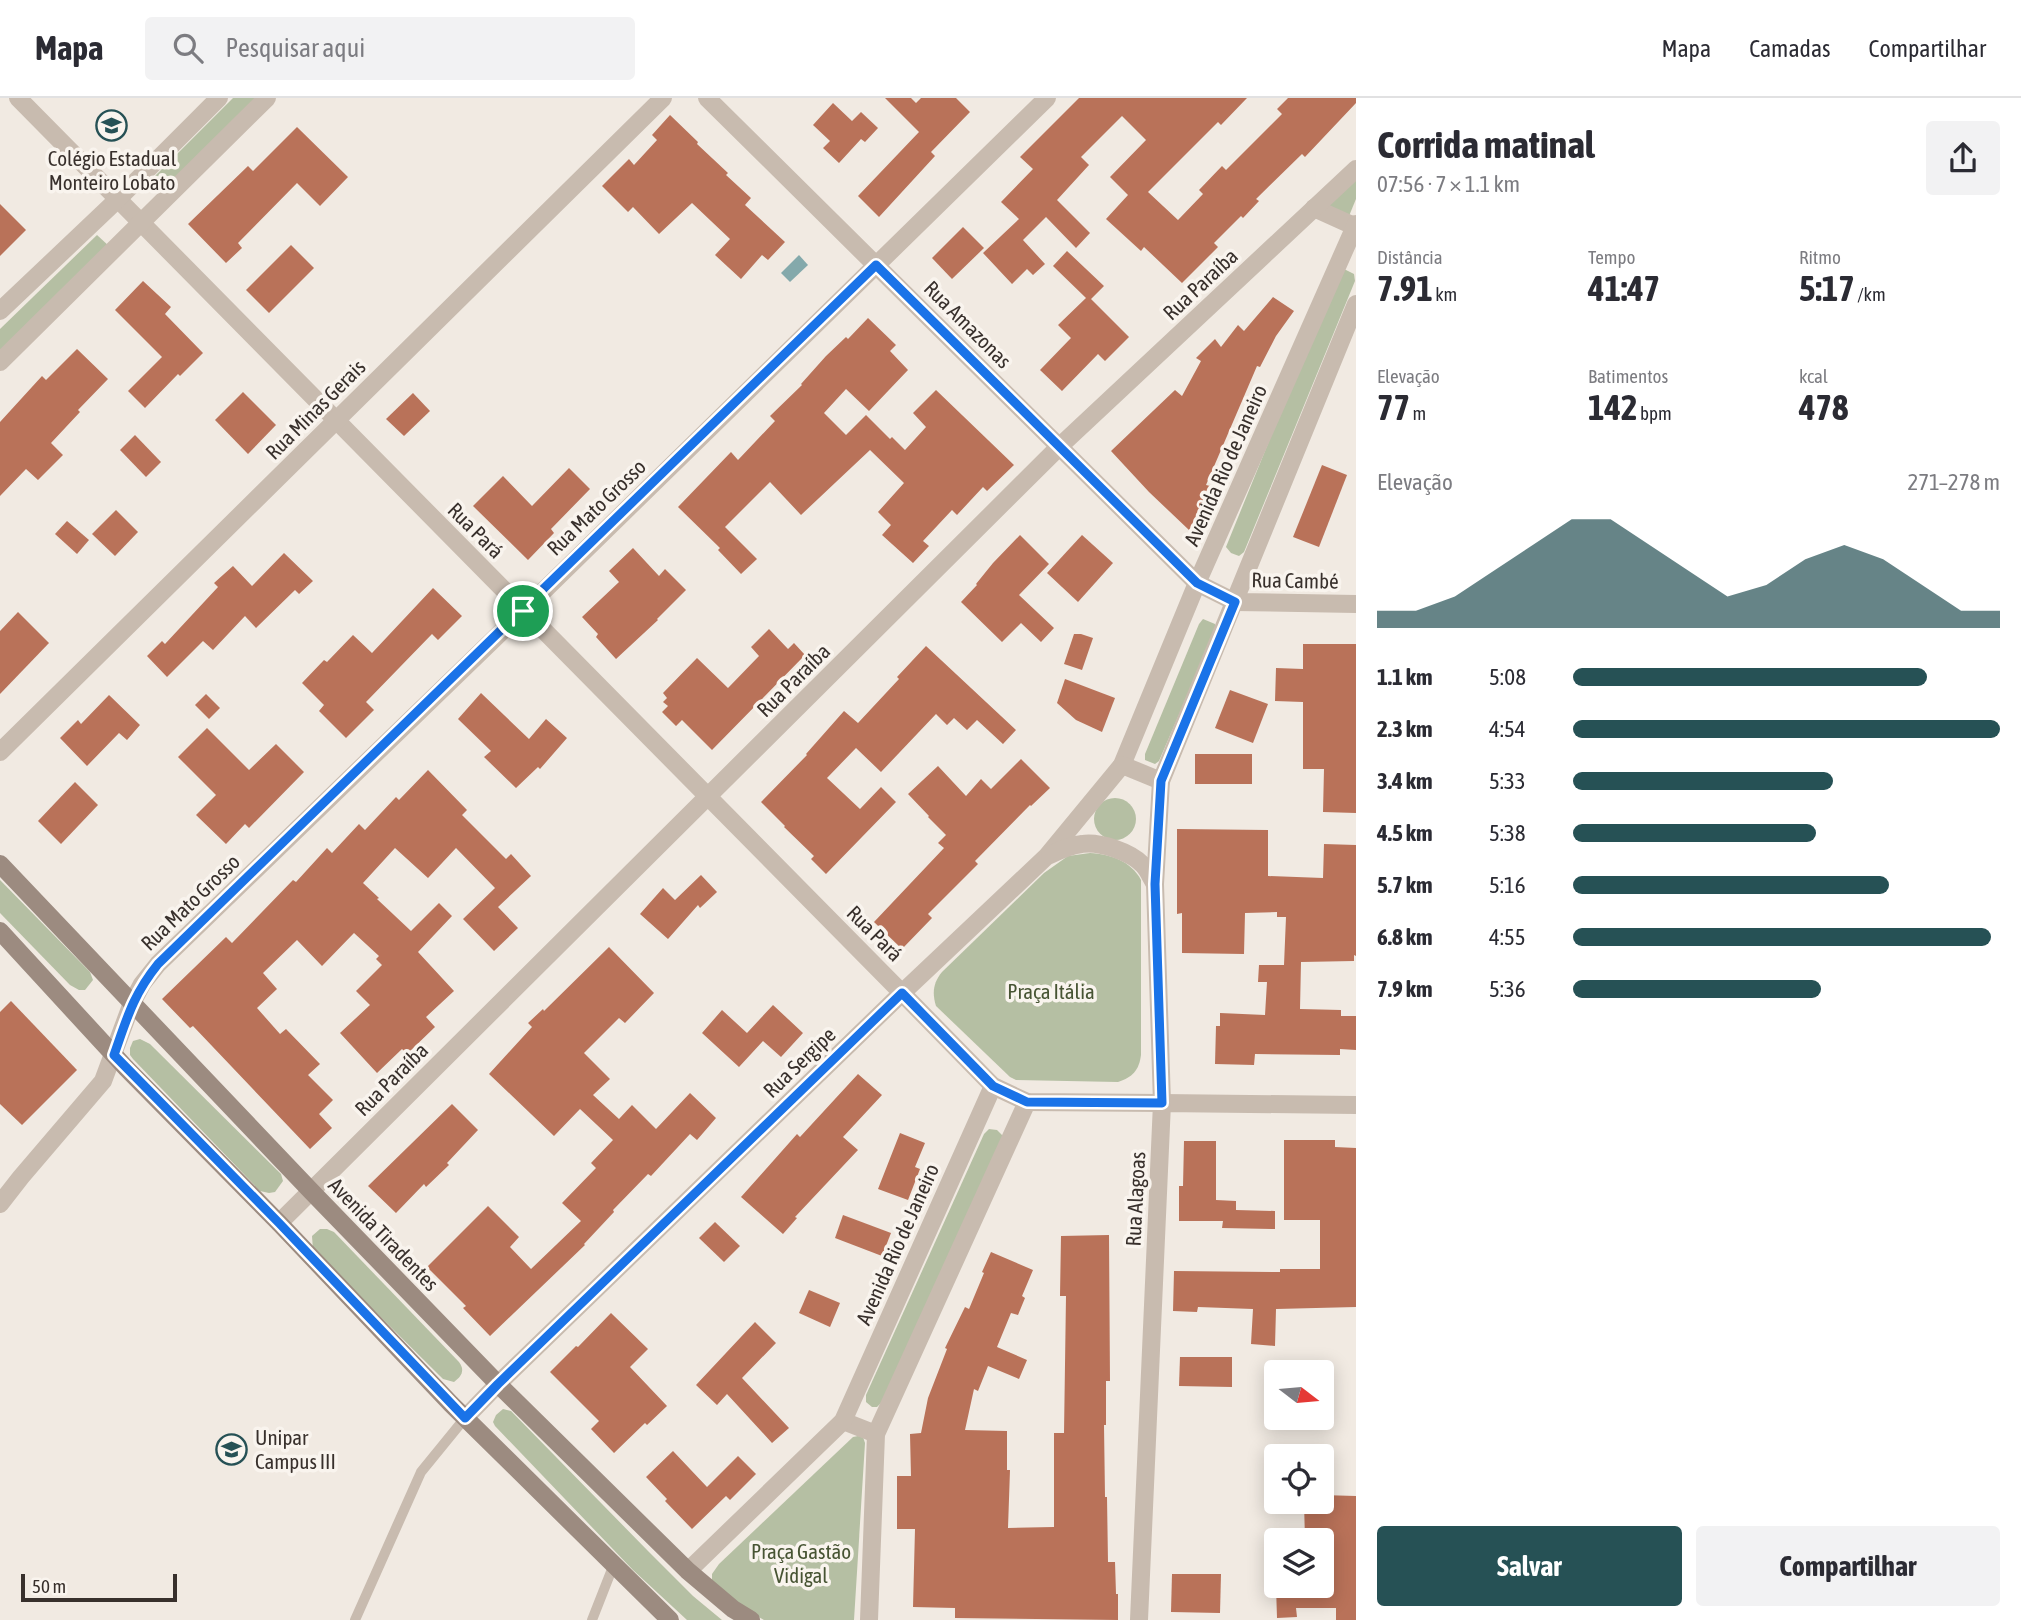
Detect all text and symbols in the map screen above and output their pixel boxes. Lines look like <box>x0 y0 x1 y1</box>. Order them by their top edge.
search box <box>145 17 635 80</box>
text: Mapa <box>35 29 103 67</box>
icon: search <box>169 29 207 67</box>
text: Pesquisar aqui <box>225 33 365 63</box>
text: Mapa <box>1661 35 1711 62</box>
text: Camadas <box>1749 35 1831 62</box>
text: Compartilhar <box>1869 35 1986 62</box>
school or university icon: Colégio Estadual Monteiro Lobato <box>95 109 129 143</box>
button: share <box>1926 121 2000 195</box>
text: Corrida matinal <box>1377 123 1595 166</box>
place label: Colégio Estadual Monteiro Lobato <box>48 146 177 194</box>
text: 07:56 · 7 × 1.1 km <box>1377 171 1520 197</box>
street label: Rua Paraíba <box>1158 244 1242 324</box>
text: Distância <box>1377 246 1442 268</box>
text: Tempo <box>1588 246 1635 268</box>
text: Ritmo <box>1799 246 1841 268</box>
text: 7.91 <box>1377 268 1433 308</box>
text: 41:47 <box>1588 268 1660 308</box>
text: 5:17 <box>1799 268 1855 308</box>
street label: Rua Amazonas <box>920 276 1016 372</box>
text: km <box>1433 283 1457 305</box>
text: /km <box>1855 283 1886 305</box>
street label: Rua Minas Gerais <box>260 354 370 464</box>
text: Elevação <box>1377 365 1440 387</box>
text: Batimentos <box>1588 365 1668 387</box>
text: kcal <box>1799 365 1828 387</box>
street label: Avenida Rio de Janeiro <box>1179 381 1271 549</box>
text: 77 <box>1377 387 1410 427</box>
text: 142 <box>1588 387 1637 427</box>
text: 478 <box>1799 387 1848 427</box>
text: m <box>1410 402 1426 424</box>
text: bpm <box>1637 402 1672 424</box>
street label: Rua Mato Grosso <box>542 454 650 560</box>
text: Elevação <box>1377 469 1453 495</box>
text: 271–278 m <box>1907 469 2000 495</box>
street label: Rua Pará <box>443 497 509 563</box>
street label: Rua Cambé <box>1251 567 1339 593</box>
pin <box>493 581 553 641</box>
icon: arrive <box>504 592 542 630</box>
street label: Rua Paraíba <box>752 639 834 721</box>
text: 1.1 km <box>1377 664 1433 690</box>
text: 5:08 <box>1489 664 1526 690</box>
text: 2.3 km <box>1377 716 1433 742</box>
text: 4:54 <box>1489 716 1526 742</box>
text: 3.4 km <box>1377 768 1433 794</box>
text: 5:33 <box>1489 768 1526 794</box>
text: 4.5 km <box>1377 820 1433 846</box>
text: 5:38 <box>1489 820 1526 846</box>
street label: Rua Mato Grosso <box>136 849 244 955</box>
text: 5.7 km <box>1377 872 1433 898</box>
text: 5:16 <box>1489 872 1526 898</box>
street label: Rua Pará <box>842 900 908 966</box>
text: 6.8 km <box>1377 924 1433 950</box>
text: 4:55 <box>1489 924 1526 950</box>
text: 7.9 km <box>1377 976 1433 1002</box>
text: 5:36 <box>1489 976 1526 1002</box>
park label: Praça Itália <box>1007 979 1095 1003</box>
street label: Rua Sergipe <box>758 1022 840 1102</box>
street label: Rua Paraíba <box>350 1038 432 1120</box>
street label: Rua Alagoas <box>1121 1151 1149 1247</box>
street label: Avenida Rio de Janeiro <box>851 1160 943 1328</box>
street label: Avenida Tiradentes <box>324 1173 444 1295</box>
north arrow <box>1264 1360 1334 1430</box>
map controls <box>1264 1360 1334 1598</box>
place label: Unipar Campus III <box>255 1425 336 1473</box>
school or university icon: Unipar Campus III <box>215 1432 249 1466</box>
button: locate <box>1264 1444 1334 1514</box>
button: Salvar <box>1377 1526 1682 1606</box>
button: Compartilhar <box>1696 1526 2000 1606</box>
button: layers <box>1264 1528 1334 1598</box>
park label: Praça Gastão Vidigal <box>751 1539 851 1587</box>
scale bar <box>21 1571 177 1603</box>
text: 50 m <box>32 1575 66 1597</box>

